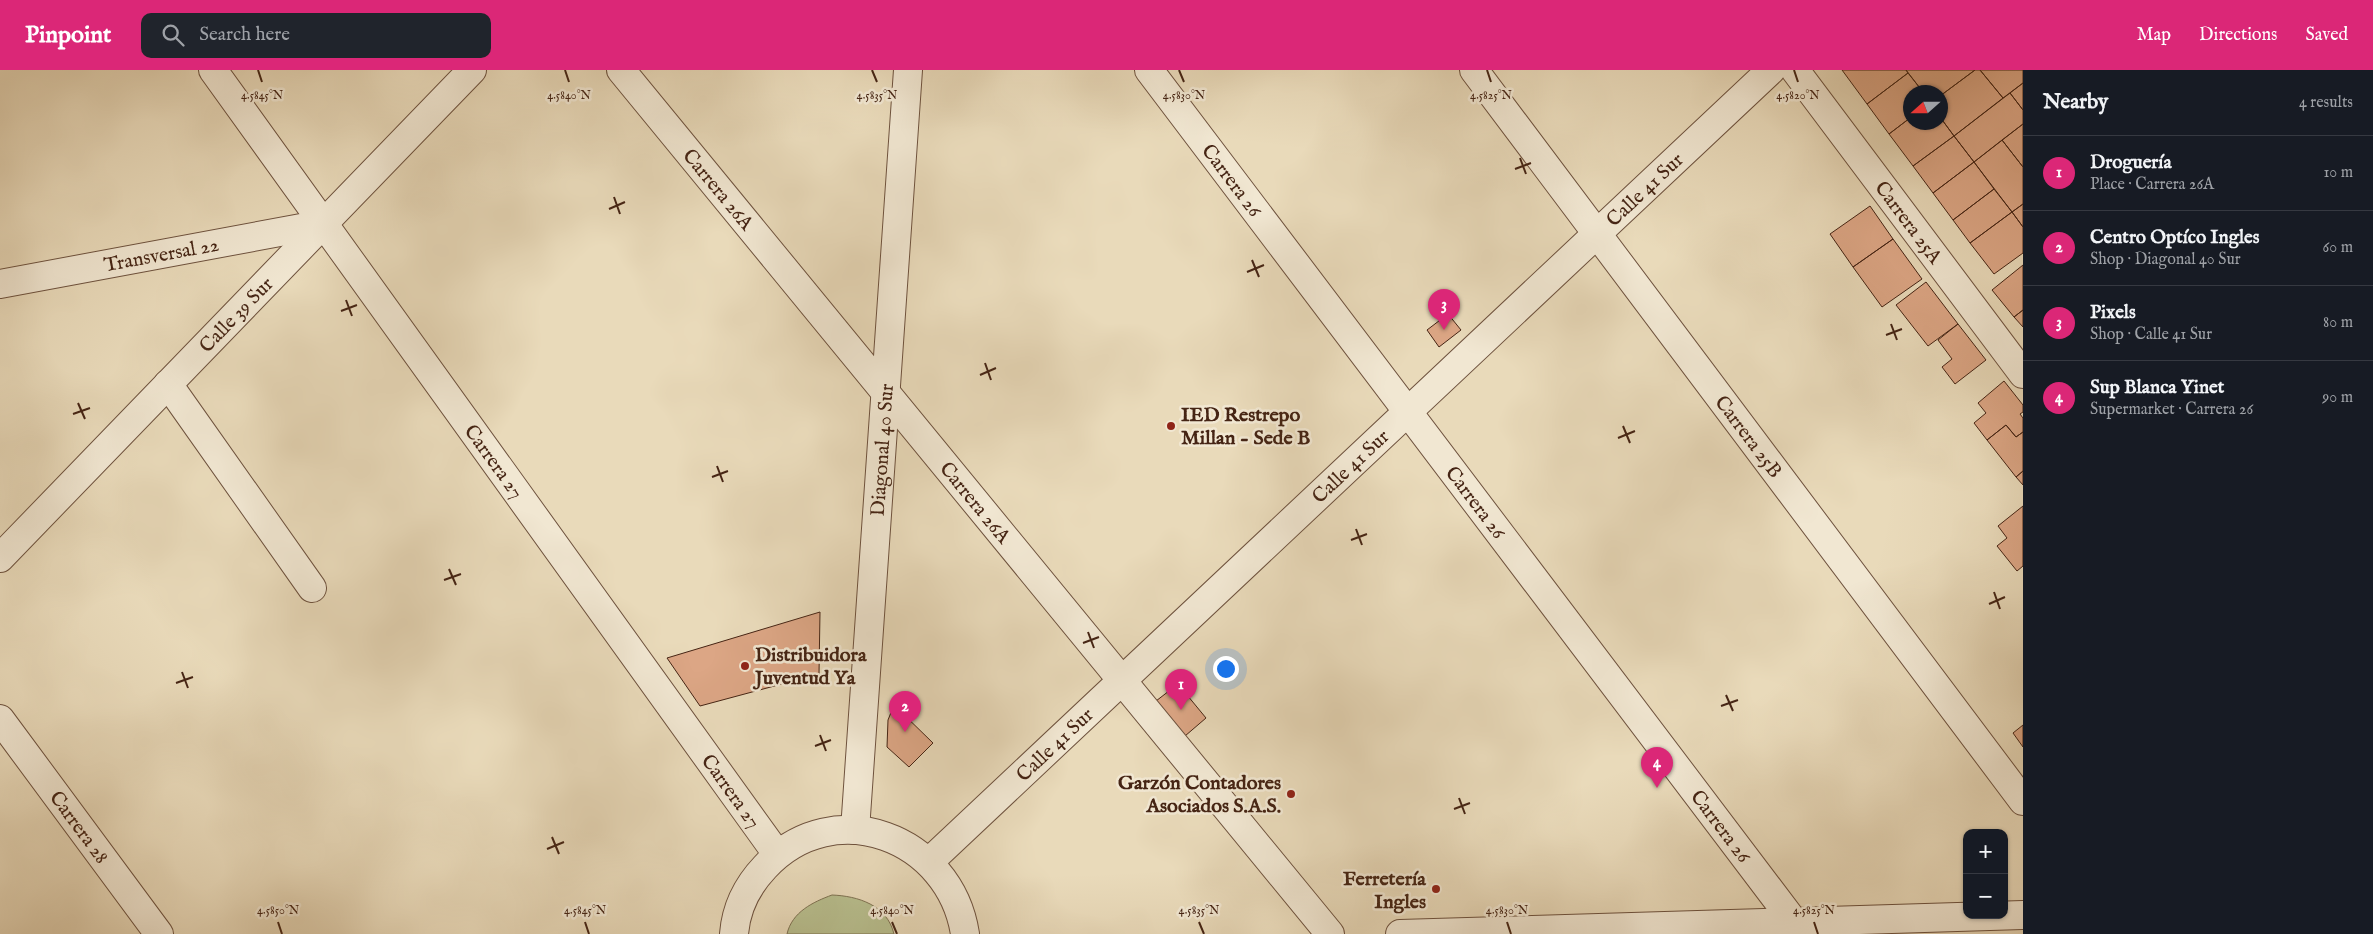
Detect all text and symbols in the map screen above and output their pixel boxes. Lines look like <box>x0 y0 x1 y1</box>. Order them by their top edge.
search box <box>141 13 491 58</box>
text: Pinpoint <box>25 20 111 51</box>
icon: search <box>159 21 187 49</box>
text: Search here <box>199 23 290 47</box>
text: Map <box>2137 24 2171 47</box>
text: Directions <box>2199 24 2277 47</box>
text: Saved <box>2305 24 2348 47</box>
north arrow <box>1903 85 1948 130</box>
text: 4.5845°N <box>241 88 284 103</box>
text: 4.5840°N <box>547 88 591 103</box>
text: 4.5835°N <box>857 88 898 103</box>
text: 4.5830°N <box>1163 88 1206 103</box>
text: 4.5825°N <box>1470 88 1513 103</box>
text: 4.5820°N <box>1776 88 1820 103</box>
text: Nearby <box>2043 89 2108 116</box>
text: 4 results <box>2299 93 2353 113</box>
street label: Carrera 26 <box>1195 139 1267 223</box>
street label: Carrera 26A <box>677 144 759 236</box>
street label: Calle 41 Sur <box>1601 147 1690 233</box>
text: Droguería <box>2090 151 2172 175</box>
text: 1 <box>2056 163 2062 183</box>
text: 10 m <box>2323 163 2353 183</box>
text: Place · Carrera 26A <box>2090 175 2214 195</box>
street label: Carrera 25A <box>1869 176 1947 270</box>
text: Centro Optíco Ingles <box>2090 226 2260 250</box>
street label: Transversal 22 <box>102 233 221 278</box>
text: 2 <box>2055 238 2063 258</box>
text: 60 m <box>2323 238 2353 258</box>
text: Shop · Diagonal 40 Sur <box>2090 250 2241 270</box>
street label: Calle 39 Sur <box>194 272 280 359</box>
pin: 3 <box>1428 289 1460 330</box>
text: Pixels <box>2090 301 2136 325</box>
text: 3 <box>2056 313 2062 333</box>
text: 80 m <box>2323 313 2353 333</box>
text: Shop · Calle 41 Sur <box>2090 325 2212 345</box>
text: Sup Blanca Yinet <box>2090 376 2224 400</box>
street label: Diagonal 40 Sur <box>866 382 900 517</box>
text: 4 <box>2055 388 2063 408</box>
text: 90 m <box>2322 388 2353 408</box>
street label: Carrera 25B <box>1709 391 1787 483</box>
text: Supermarket · Carrera 26 <box>2090 400 2253 420</box>
place label: IED Restrepo Millan - Sede B <box>1181 403 1310 451</box>
street label: Carrera 27 <box>458 420 528 504</box>
marker: IED Restrepo Millan - Sede B <box>1165 420 1177 432</box>
street label: Calle 41 Sur <box>1307 424 1395 509</box>
street label: Carrera 26A <box>934 457 1016 549</box>
street label: Carrera 26 <box>1439 462 1511 545</box>
place label: Distribuidora Juventud Ya <box>752 643 867 691</box>
your location <box>1213 656 1239 682</box>
marker: Distribuidora Juventud Ya <box>739 660 751 672</box>
pin: 1 <box>1165 669 1197 710</box>
pin: 2 <box>889 691 921 732</box>
street label: Calle 41 Sur <box>1011 702 1100 788</box>
pin: 4 <box>1641 747 1673 788</box>
street label: Carrera 27 <box>695 750 766 834</box>
place label: Garzón Contadores Asociados S.A.S. <box>1118 771 1281 819</box>
street label: Carrera 26 <box>1684 785 1756 869</box>
street label: Carrera 28 <box>43 786 114 869</box>
marker: Garzón Contadores Asociados S.A.S. <box>1285 788 1297 800</box>
map controls <box>1963 829 2008 919</box>
button: + <box>1963 829 2008 874</box>
place label: Ferretería Ingles <box>1343 867 1426 915</box>
button: − <box>1963 874 2008 919</box>
marker: Ferretería Ingles <box>1430 883 1442 895</box>
text: 4.5850°N <box>257 903 300 918</box>
text: 4.5845°N <box>564 903 607 918</box>
text: 4.5840°N <box>870 903 914 918</box>
text: 4.5835°N <box>1179 903 1220 918</box>
text: 4.5830°N <box>1486 903 1529 918</box>
text: 4.5825°N <box>1793 903 1836 918</box>

